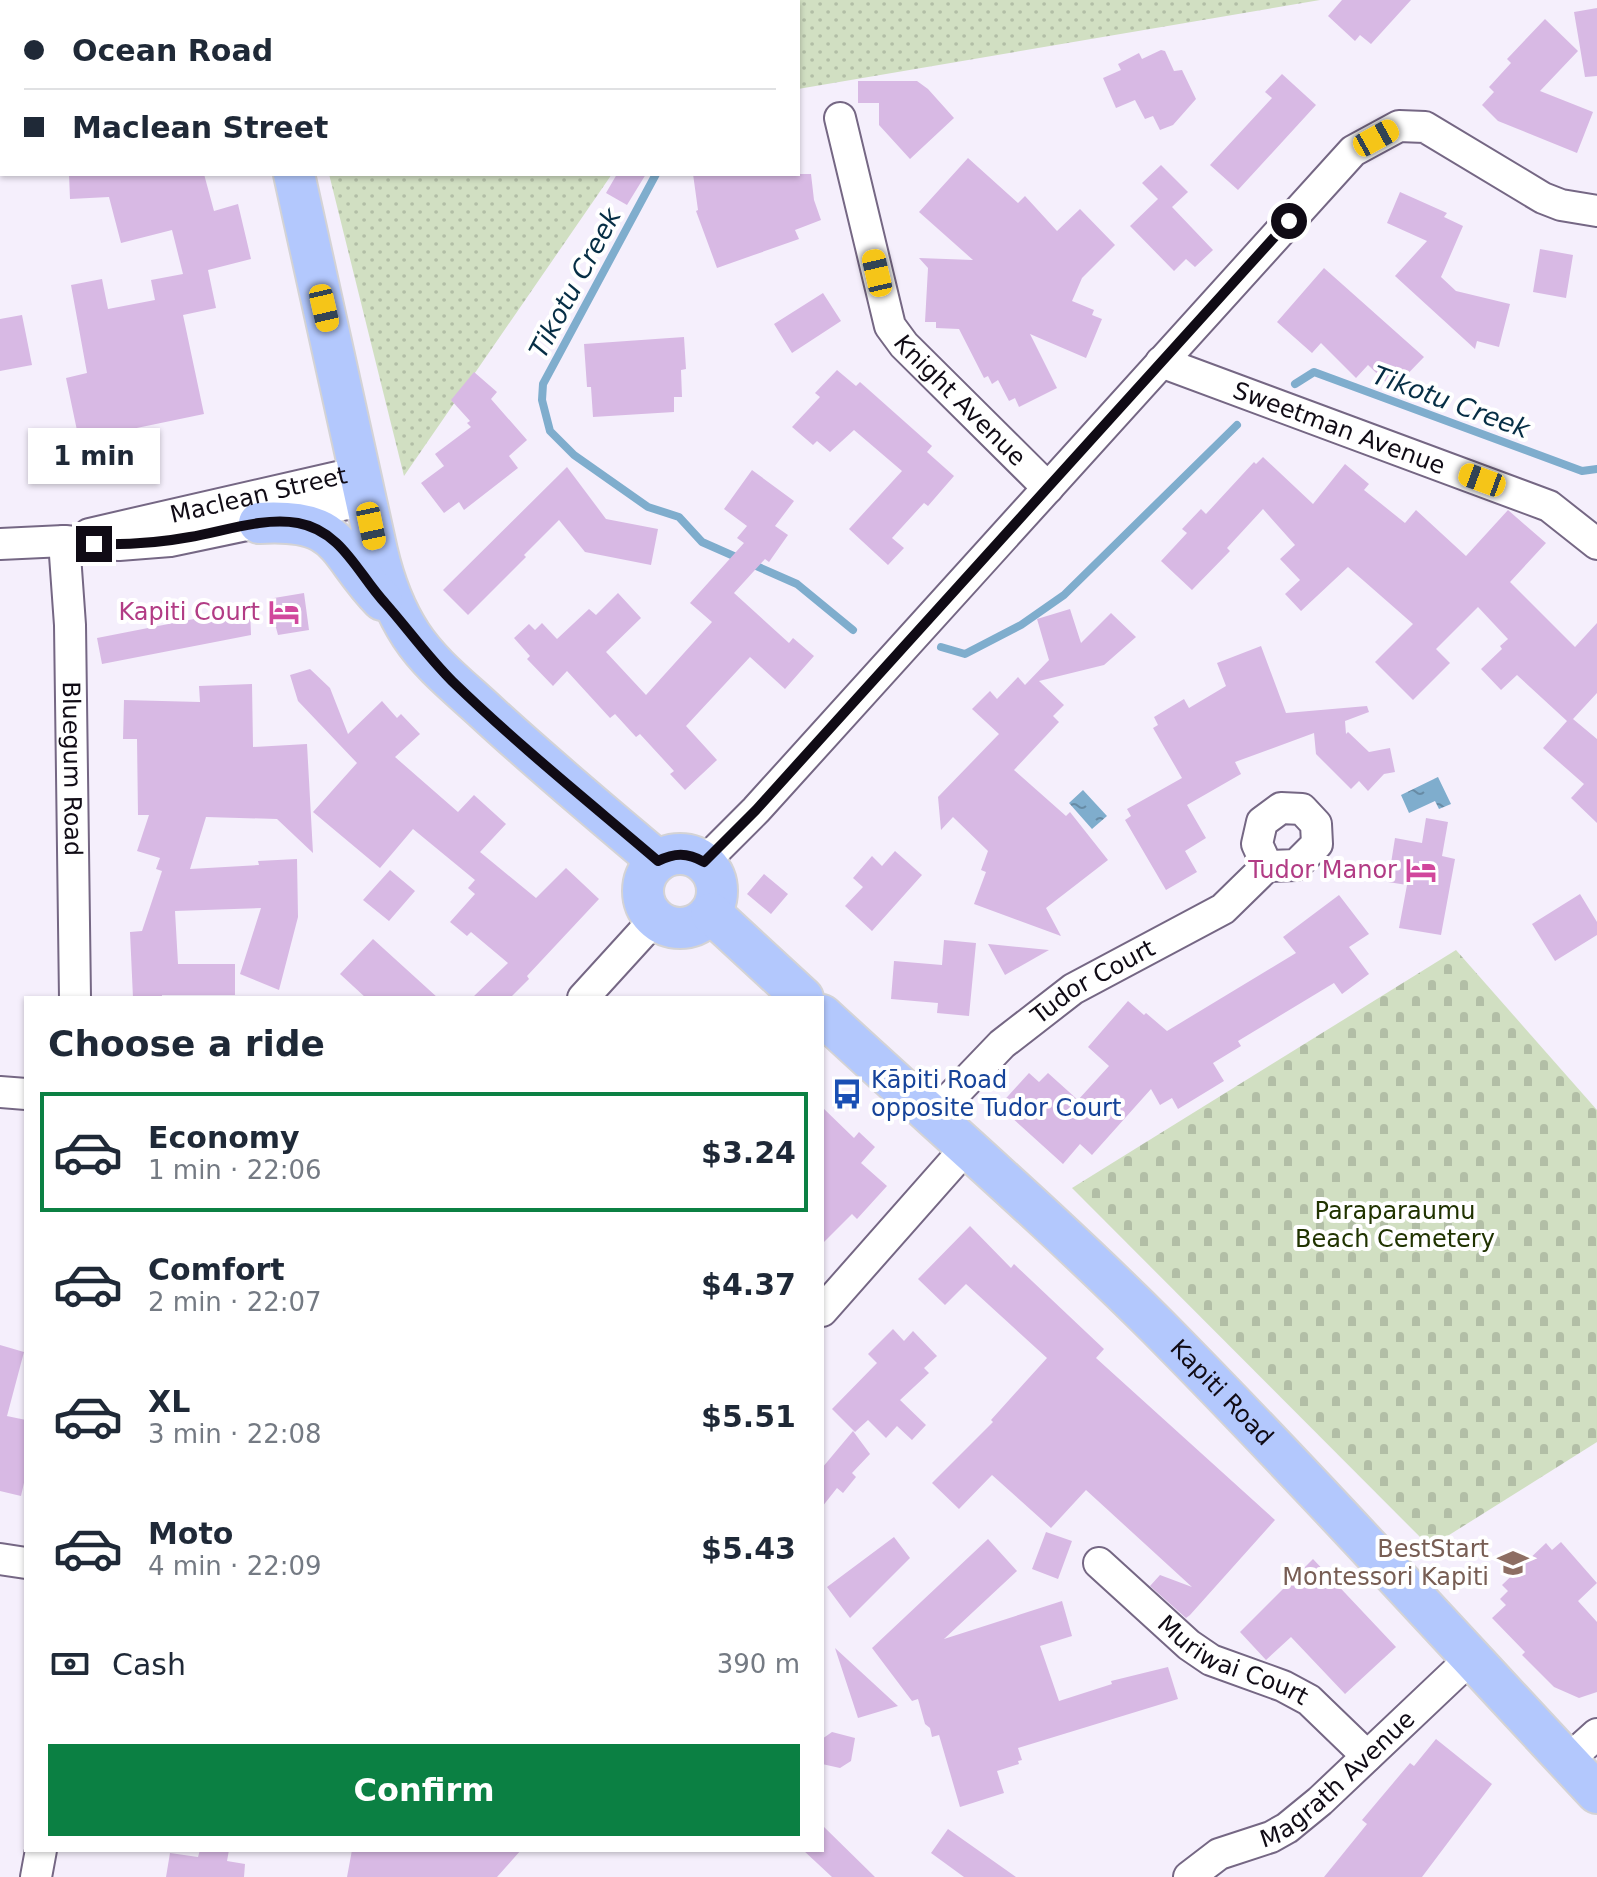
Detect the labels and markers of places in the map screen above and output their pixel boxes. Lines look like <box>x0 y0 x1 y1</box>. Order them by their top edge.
hotel icon: Kapiti Court <box>267 595 301 629</box>
place label: Kapiti Court <box>118 598 260 626</box>
hotel icon: Tudor Manor <box>1404 853 1438 887</box>
place label: Tudor Manor <box>1247 856 1397 884</box>
place label: Kāpiti Road opposite Tudor Court <box>871 1066 1121 1122</box>
bus stop icon: Kāpiti Road opposite Tudor Court <box>830 1077 864 1111</box>
place label: BestStart Montessori Kapiti <box>1282 1535 1489 1591</box>
school or university icon: BestStart Montessori Kapiti <box>1496 1546 1530 1580</box>

